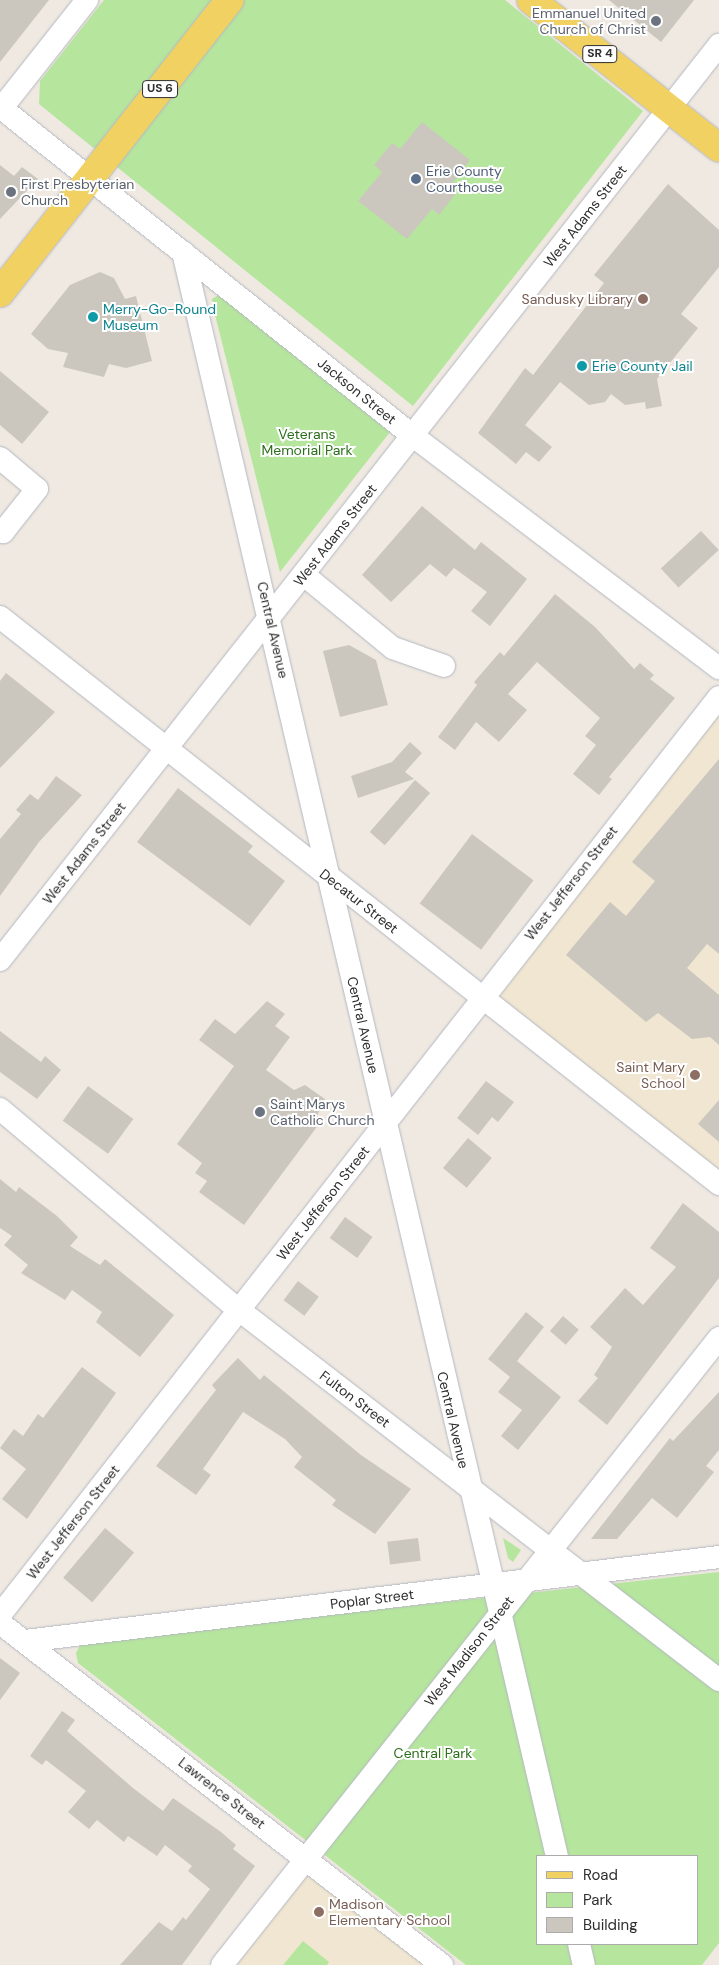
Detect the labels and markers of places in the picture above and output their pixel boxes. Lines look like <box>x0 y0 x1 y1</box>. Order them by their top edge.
place label: Emmanuel United Church of Christ <box>532 5 646 38</box>
marker: Emmanuel United Church of Christ <box>650 15 662 27</box>
place label: Erie County Courthouse <box>426 163 502 196</box>
marker: Erie County Courthouse <box>410 173 422 185</box>
place label: First Presbyterian Church <box>21 176 134 208</box>
marker: First Presbyterian Church <box>5 186 17 198</box>
place label: Sandusky Library <box>522 291 633 307</box>
marker: Sandusky Library <box>637 293 649 305</box>
place label: Merry-Go-Round Museum <box>103 301 216 334</box>
marker: Merry-Go-Round Museum <box>87 311 99 323</box>
place label: Erie County Jail <box>592 358 693 374</box>
marker: Erie County Jail <box>576 360 588 372</box>
place label: Saint Mary School <box>616 1059 685 1092</box>
marker: Saint Mary School <box>689 1069 701 1081</box>
place label: Saint Marys Catholic Church <box>270 1096 375 1128</box>
marker: Saint Marys Catholic Church <box>254 1106 266 1118</box>
place label: Madison Elementary School <box>329 1896 450 1928</box>
marker: Madison Elementary School <box>313 1906 325 1918</box>

